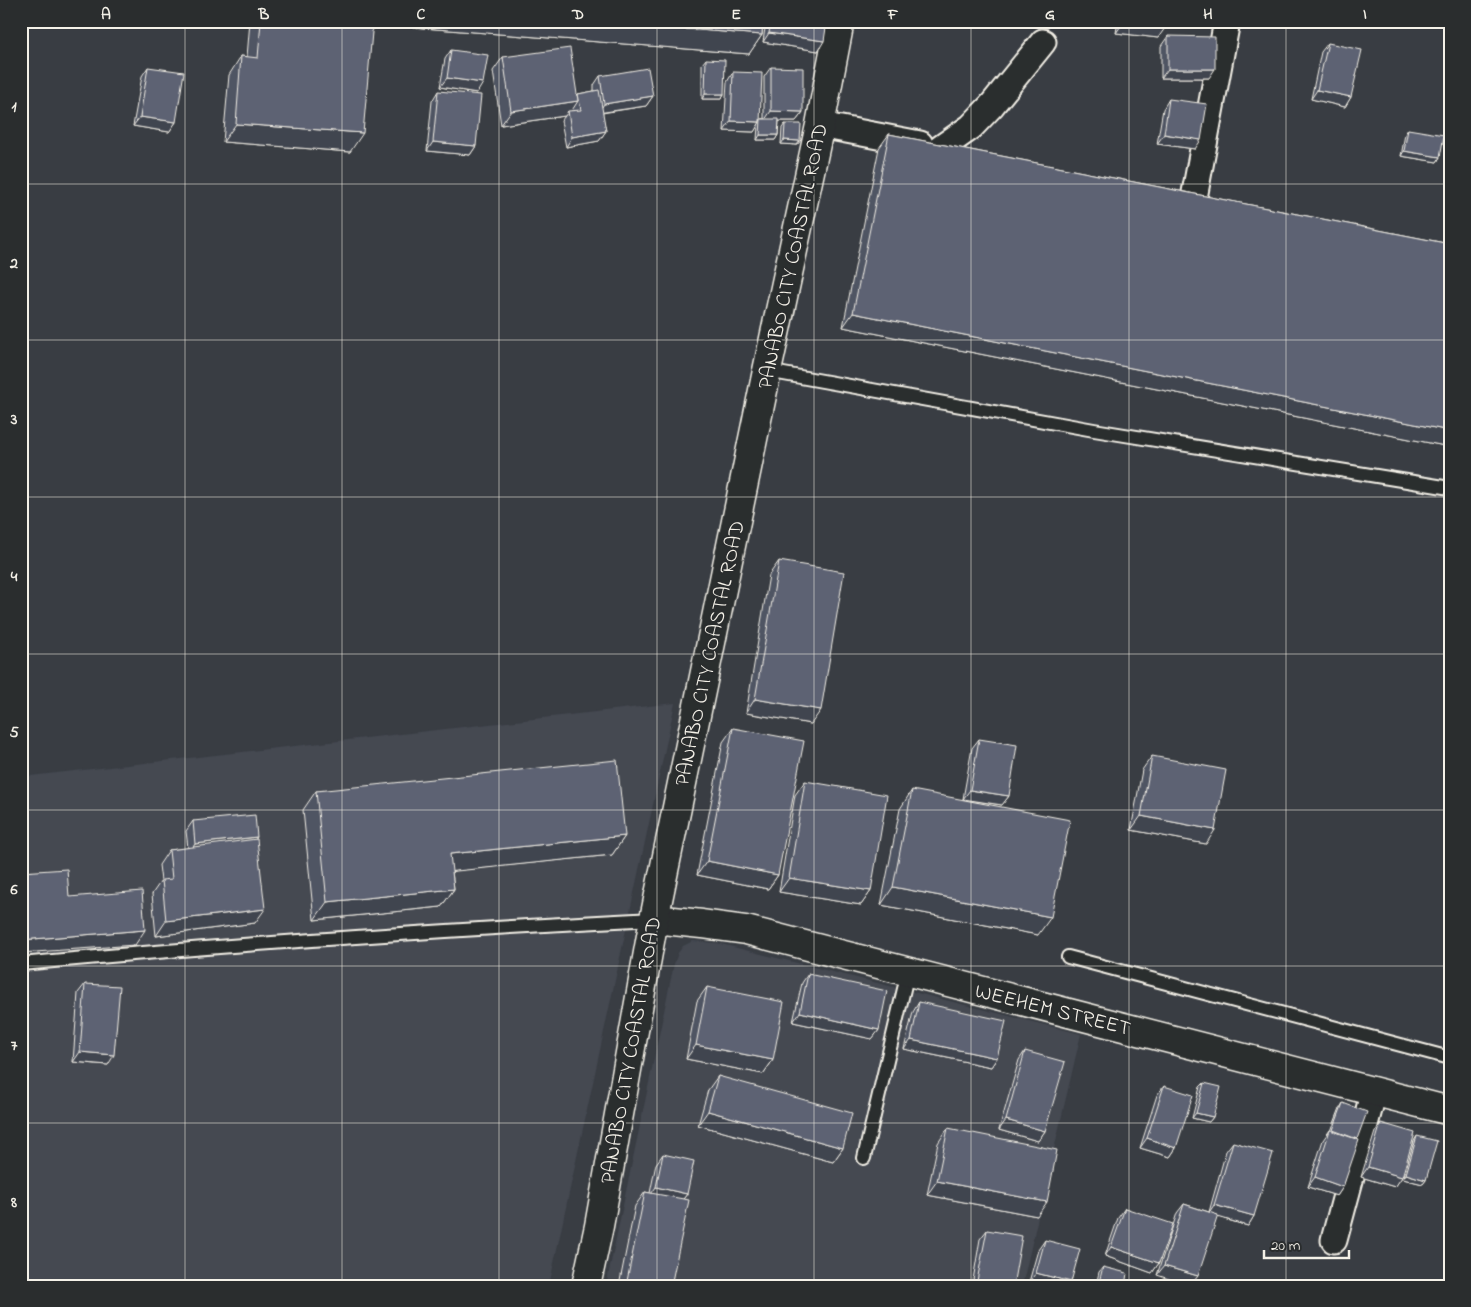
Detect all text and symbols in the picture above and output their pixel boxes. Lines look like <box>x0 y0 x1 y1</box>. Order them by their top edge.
text: A <box>101 3 111 27</box>
text: B <box>258 3 270 27</box>
text: C <box>417 3 426 27</box>
text: D <box>571 3 584 27</box>
text: E <box>731 3 741 27</box>
text: F <box>887 3 899 27</box>
text: G <box>1045 3 1055 27</box>
text: H <box>1203 3 1213 27</box>
text: I <box>1363 3 1367 27</box>
text: 1 <box>11 95 17 119</box>
street label: PANABO CITY COASTAL ROAD <box>751 121 837 392</box>
text: 2 <box>9 252 18 276</box>
text: 3 <box>10 408 18 432</box>
street label: PANABO CITY COASTAL ROAD <box>668 518 754 789</box>
text: 4 <box>10 565 18 589</box>
text: 5 <box>9 721 19 745</box>
text: 6 <box>9 878 18 902</box>
street label: PANABO CITY COASTAL ROAD <box>594 915 670 1186</box>
street label: WEEHEM STREET <box>972 977 1133 1045</box>
text: 7 <box>11 1034 18 1058</box>
text: 8 <box>10 1191 17 1215</box>
scale bar <box>1264 1227 1348 1259</box>
text: 20 m <box>1271 1235 1301 1257</box>

